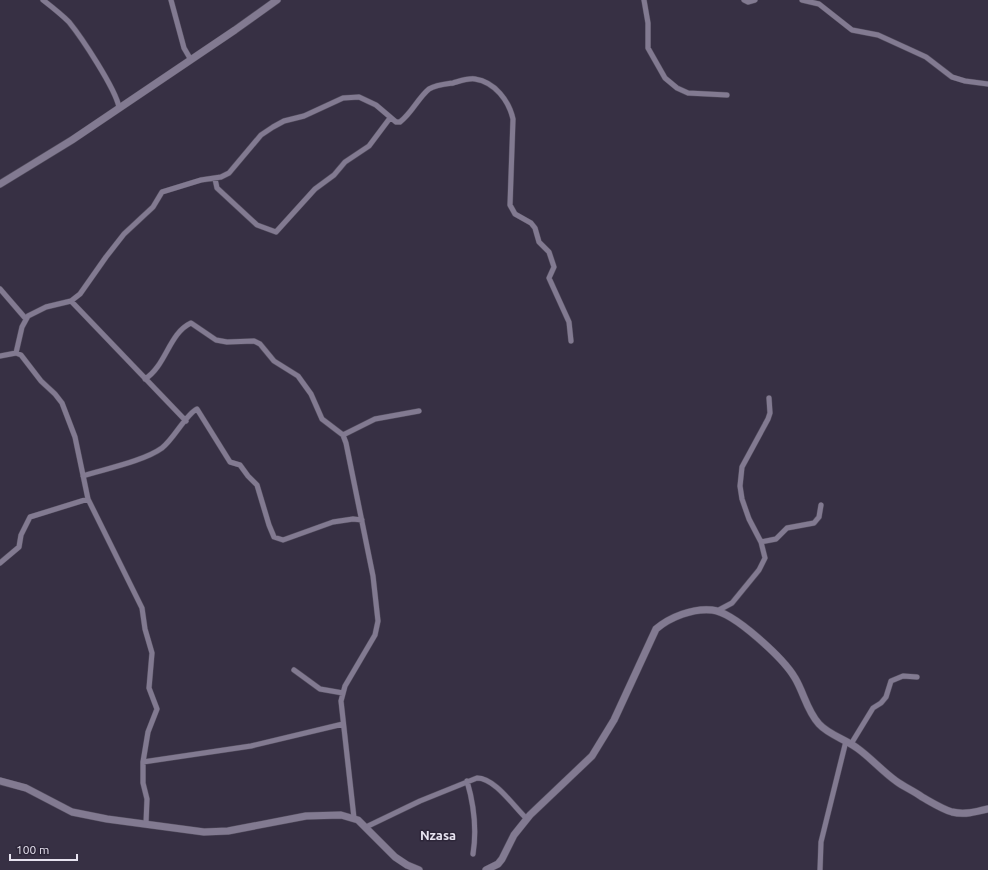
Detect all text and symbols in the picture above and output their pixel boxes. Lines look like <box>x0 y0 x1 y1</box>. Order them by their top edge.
district label: Nzasa <box>420 828 456 842</box>
scale bar <box>10 836 77 862</box>
text: 100 m <box>16 843 49 856</box>

